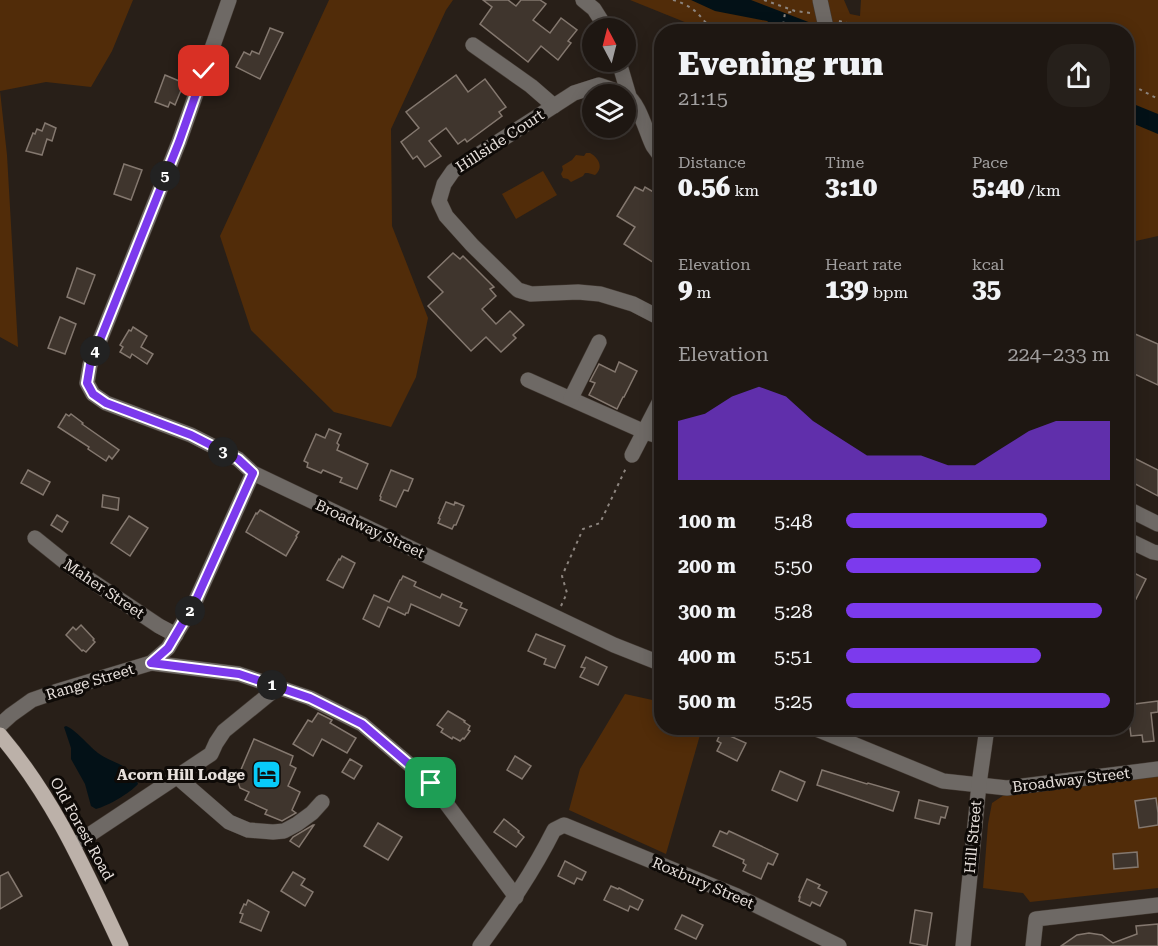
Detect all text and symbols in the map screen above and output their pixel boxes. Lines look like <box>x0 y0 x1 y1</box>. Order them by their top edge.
north arrow <box>582 18 636 72</box>
map controls <box>582 18 636 138</box>
text: Evening run <box>678 44 883 83</box>
button: share <box>1047 44 1110 107</box>
pin <box>178 45 229 96</box>
icon: check <box>187 54 220 87</box>
button: layers <box>582 84 636 138</box>
text: 21:15 <box>678 86 728 110</box>
street label: Hillside Court <box>453 106 548 176</box>
text: Distance <box>678 153 746 172</box>
text: Time <box>825 153 864 172</box>
text: Pace <box>972 153 1008 172</box>
pin: 5 <box>150 161 180 191</box>
text: 5 <box>161 166 169 185</box>
text: 0.56 <box>678 172 730 202</box>
text: 3:10 <box>825 172 877 202</box>
text: 5:40 <box>972 172 1024 202</box>
text: km <box>730 181 759 200</box>
text: /km <box>1024 181 1061 200</box>
text: Elevation <box>678 255 751 274</box>
text: Heart rate <box>825 255 902 274</box>
text: kcal <box>972 255 1004 274</box>
text: 9 <box>678 274 693 304</box>
text: 139 <box>825 274 869 304</box>
text: 35 <box>972 274 1001 304</box>
text: m <box>693 283 711 302</box>
text: bpm <box>869 283 908 302</box>
pin: 4 <box>80 336 110 366</box>
text: 4 <box>91 341 99 360</box>
text: Elevation <box>678 342 769 366</box>
text: 224–233 m <box>1007 342 1110 366</box>
pin: 3 <box>208 437 238 467</box>
text: 3 <box>219 442 227 461</box>
street label: Broadway Street <box>313 496 428 562</box>
text: 100 m <box>678 509 736 533</box>
text: 5:48 <box>774 509 813 533</box>
text: 200 m <box>678 554 736 578</box>
text: 5:50 <box>774 554 813 578</box>
street label: Maher Street <box>60 555 148 623</box>
pin: 2 <box>175 596 205 626</box>
text: 300 m <box>678 599 736 623</box>
text: 5:28 <box>774 599 813 623</box>
text: 2 <box>186 601 194 620</box>
text: 400 m <box>678 644 736 668</box>
text: 5:51 <box>774 644 813 668</box>
street label: Range Street <box>44 660 137 704</box>
pin: 1 <box>257 670 287 700</box>
text: 1 <box>268 675 276 694</box>
text: 500 m <box>678 689 736 713</box>
text: 5:25 <box>774 689 813 713</box>
pin <box>405 757 456 808</box>
hotel icon: Acorn Hill Lodge <box>250 759 282 791</box>
street label: Broadway Street <box>1011 764 1131 796</box>
place label: Acorn Hill Lodge <box>117 766 245 784</box>
icon: arrive <box>414 766 447 799</box>
street label: Old Forest Road <box>46 774 118 884</box>
street label: Hill Street <box>961 799 985 874</box>
street label: Roxbury Street <box>649 853 757 913</box>

